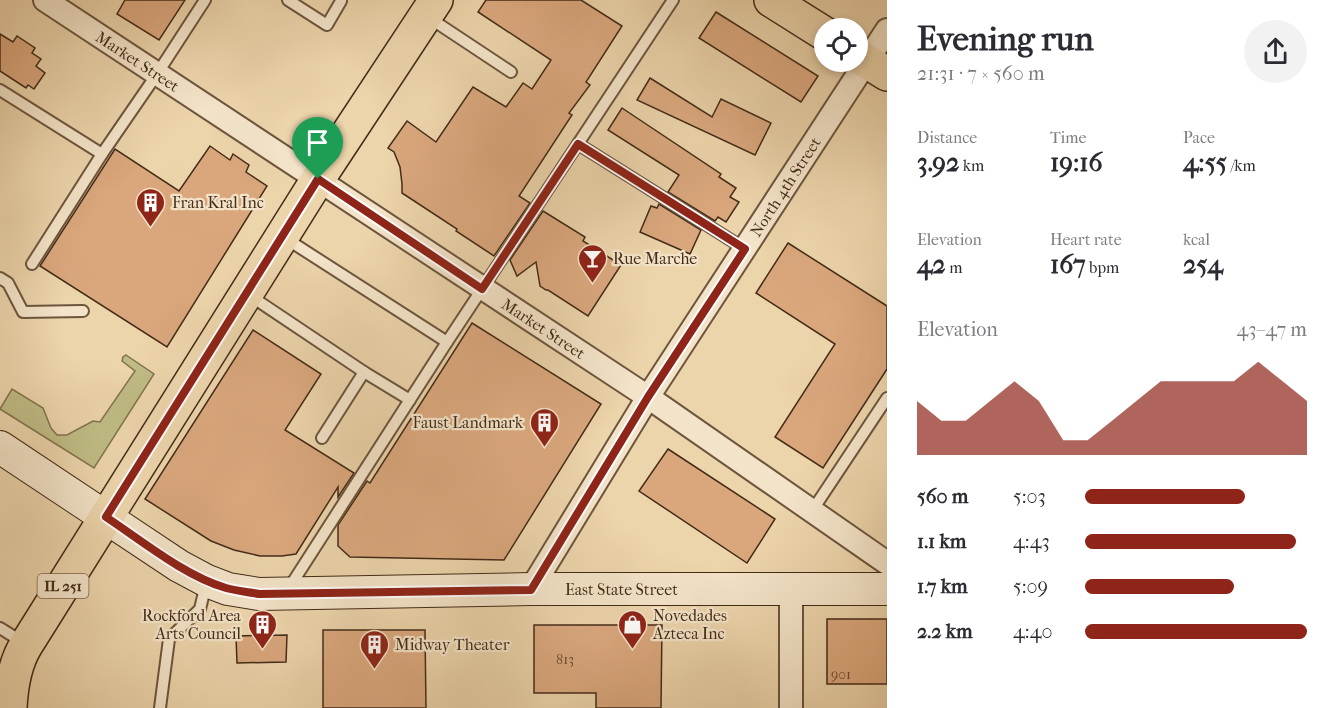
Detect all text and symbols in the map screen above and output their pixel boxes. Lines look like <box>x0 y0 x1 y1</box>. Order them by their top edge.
map controls <box>814 18 868 72</box>
button: locate <box>814 18 868 72</box>
text: Evening run <box>917 20 1094 59</box>
button: share <box>1244 20 1307 83</box>
street label: Market Street <box>92 27 183 96</box>
text: 21:31 · 7 × 560 m <box>917 62 1045 85</box>
pin <box>292 117 343 179</box>
icon: arrive <box>301 126 334 159</box>
text: Distance <box>917 128 977 147</box>
text: Time <box>1050 128 1086 147</box>
text: Pace <box>1183 128 1215 147</box>
street label: North 4th Street <box>746 133 825 240</box>
text: 3.92 <box>917 147 959 178</box>
text: 19:16 <box>1050 147 1102 178</box>
text: 4:55 <box>1183 147 1227 178</box>
text: km <box>959 156 984 175</box>
text: /km <box>1227 156 1256 175</box>
building icon: Fran Kral Inc <box>135 186 167 228</box>
place label: Fran Kral Inc <box>172 193 264 212</box>
text: Elevation <box>917 230 982 249</box>
text: Heart rate <box>1050 230 1122 249</box>
text: kcal <box>1183 230 1210 249</box>
bar icon: Rue Marche <box>576 242 608 284</box>
place label: Rue Marche <box>613 249 697 268</box>
text: 42 <box>917 249 946 280</box>
text: 167 <box>1050 249 1086 280</box>
text: 254 <box>1183 249 1223 280</box>
text: m <box>946 258 962 277</box>
text: bpm <box>1086 258 1119 277</box>
street label: Market Street <box>498 294 589 363</box>
text: Elevation <box>917 318 998 341</box>
text: 43–47 m <box>1236 318 1307 341</box>
building icon: Faust Landmark <box>528 406 560 448</box>
place label: Faust Landmark <box>412 413 524 432</box>
text: 560 m <box>917 485 968 508</box>
text: 5:03 <box>1013 485 1046 508</box>
text: 1.1 km <box>917 530 966 553</box>
text: 4:43 <box>1013 530 1050 553</box>
road number: IL 251 <box>38 574 88 598</box>
text: 1.7 km <box>917 575 968 598</box>
text: 5:09 <box>1013 575 1048 598</box>
street label: East State Street <box>565 580 678 599</box>
place label: Rockford Area Arts Council <box>142 606 242 643</box>
place label: Novedades Azteca Inc <box>652 606 727 643</box>
building icon: Rockford Area Arts Council <box>246 608 278 650</box>
shop icon: Novedades Azteca Inc <box>616 608 648 650</box>
text: 2.2 km <box>917 620 973 643</box>
text: 4:40 <box>1013 620 1053 643</box>
building icon: Midway Theater <box>358 628 390 670</box>
place label: Midway Theater <box>395 635 510 654</box>
house number: 813 <box>556 651 574 668</box>
house number: 901 <box>831 666 851 683</box>

